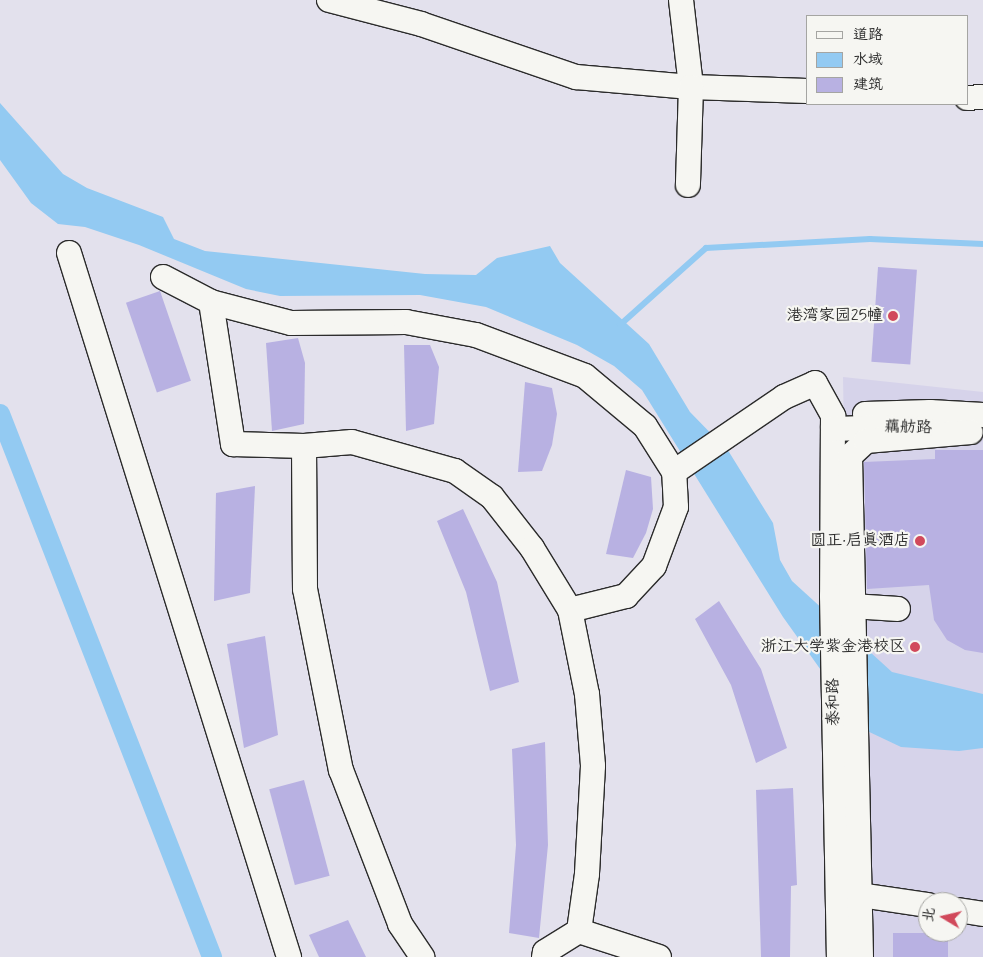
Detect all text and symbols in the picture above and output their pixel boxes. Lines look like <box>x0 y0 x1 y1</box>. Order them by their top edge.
legend <box>806 15 968 105</box>
text: 道路 <box>853 25 883 45</box>
text: 水域 <box>853 50 883 70</box>
text: 建筑 <box>853 75 883 95</box>
place label: 港湾家园25幢 <box>787 306 883 326</box>
marker: 港湾家园25幢 <box>887 310 899 322</box>
street label: 藕舫路 <box>884 418 932 438</box>
place label: 圆正·启真酒店 <box>810 531 910 551</box>
marker: 圆正·启真酒店 <box>914 535 926 547</box>
place label: 浙江大学紫金港校区 <box>761 637 905 657</box>
marker: 浙江大学紫金港校区 <box>909 641 921 653</box>
street label: 泰和路 <box>824 678 844 726</box>
north arrow <box>918 892 968 942</box>
text: 北 <box>919 906 939 923</box>

